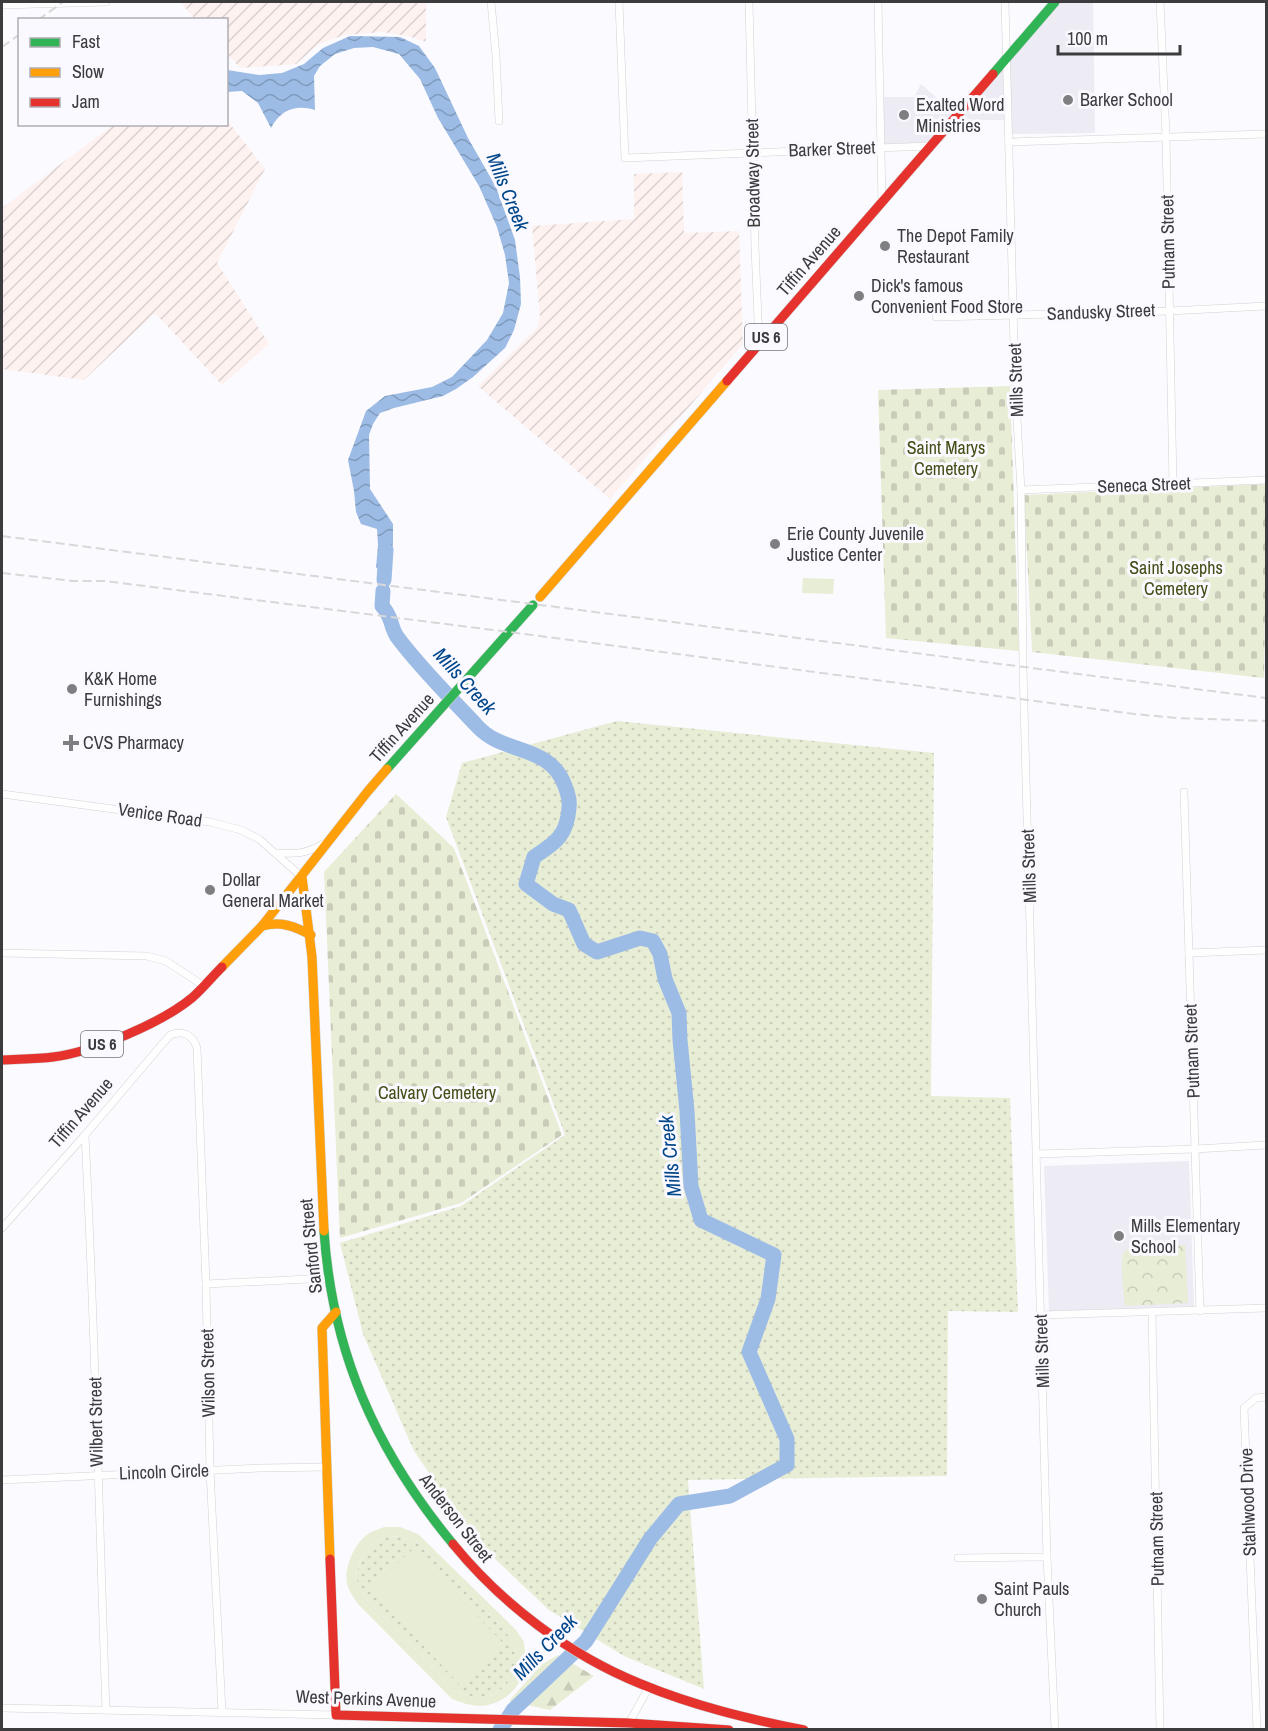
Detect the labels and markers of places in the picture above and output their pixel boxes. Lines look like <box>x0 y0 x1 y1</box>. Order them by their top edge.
place label: Barker School <box>1080 87 1173 112</box>
place label: Exalted Word Ministries <box>916 92 1004 138</box>
marker: Barker School <box>1061 93 1075 107</box>
marker: Exalted Word Ministries <box>897 108 911 122</box>
place label: The Depot Family Restaurant <box>897 223 1014 269</box>
marker: The Depot Family Restaurant <box>878 239 892 253</box>
place label: Dick's famous Convenient Food Store <box>871 273 1023 319</box>
marker: Dick's famous Convenient Food Store <box>852 289 866 303</box>
place label: Erie County Juvenile Justice Center <box>787 521 924 567</box>
marker: Erie County Juvenile Justice Center <box>768 537 782 551</box>
place label: K&K Home Furnishings <box>84 666 162 712</box>
marker: K&K Home Furnishings <box>65 682 79 696</box>
place label: CVS Pharmacy <box>83 730 185 755</box>
marker: CVS Pharmacy <box>64 736 78 750</box>
place label: Dollar General Market <box>222 867 324 913</box>
marker: Dollar General Market <box>203 883 217 897</box>
place label: Mills Elementary School <box>1131 1213 1241 1259</box>
marker: Mills Elementary School <box>1112 1229 1126 1243</box>
place label: Saint Pauls Church <box>994 1576 1070 1622</box>
marker: Saint Pauls Church <box>975 1592 989 1606</box>

